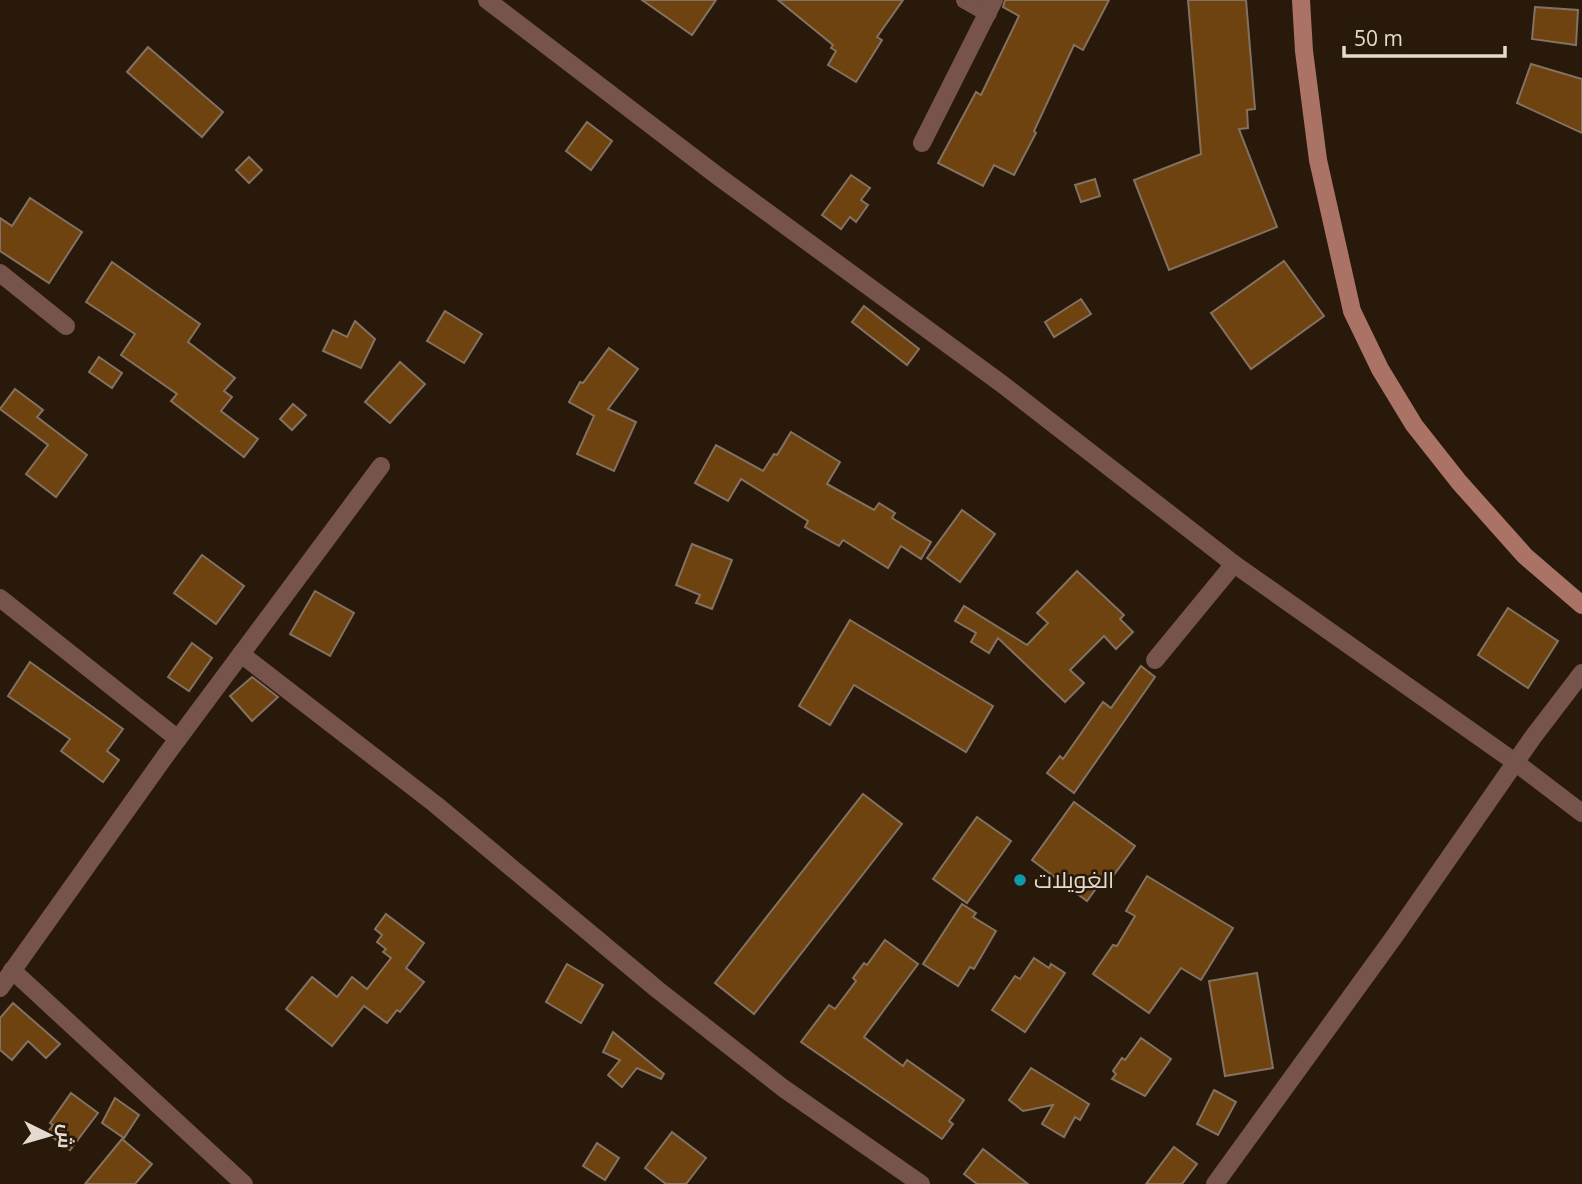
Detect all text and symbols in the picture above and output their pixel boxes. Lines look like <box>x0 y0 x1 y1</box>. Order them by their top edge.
scale bar <box>1344 14 1505 58</box>
text: 50 m <box>1354 24 1403 52</box>
place label: الغويلات <box>1034 863 1114 895</box>
marker: الغويلات <box>1012 872 1028 888</box>
north arrow <box>14 1100 84 1170</box>
text: ش <box>52 1123 80 1150</box>

